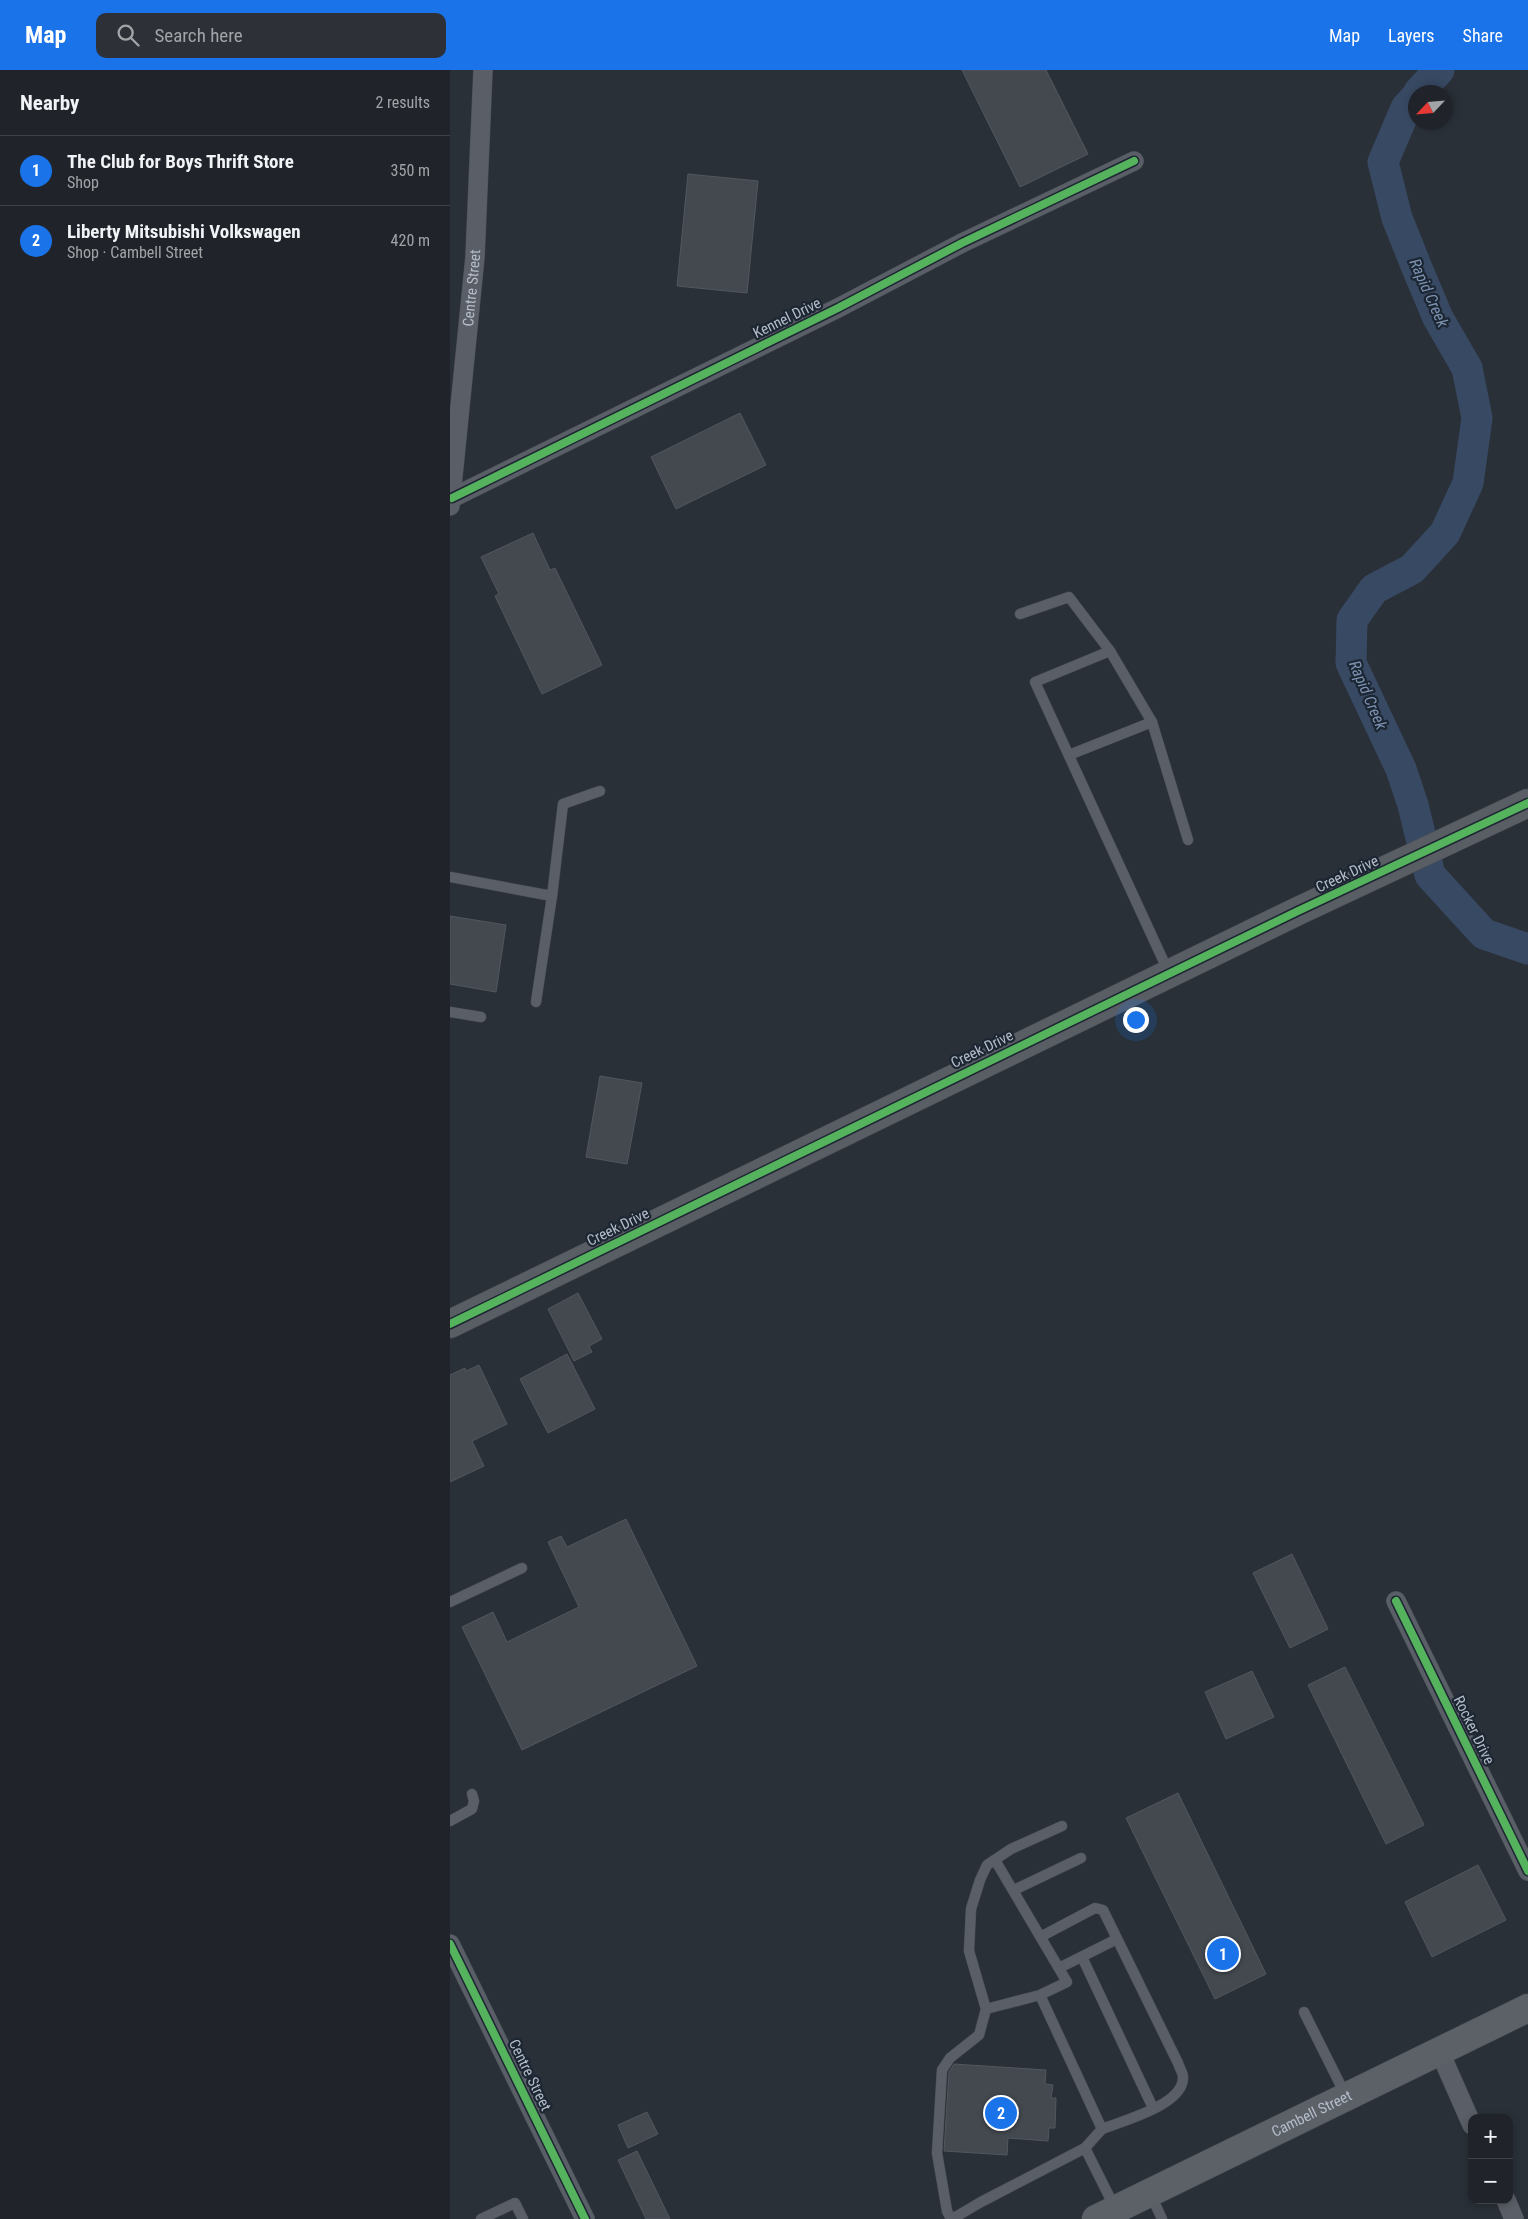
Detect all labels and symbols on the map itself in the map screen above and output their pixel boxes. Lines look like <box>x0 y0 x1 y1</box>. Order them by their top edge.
north arrow <box>1408 85 1453 130</box>
street label: Centre Street <box>459 249 484 327</box>
water label: Rapid Creek <box>1405 256 1453 331</box>
street label: Kennel Drive <box>750 294 824 342</box>
water label: Rapid Creek <box>1345 658 1391 733</box>
street label: Creek Drive <box>1313 852 1381 896</box>
your location <box>1123 1007 1149 1033</box>
street label: Creek Drive <box>948 1026 1016 1072</box>
street label: Creek Drive <box>584 1204 652 1250</box>
street label: Rocker Drive <box>1450 1693 1498 1767</box>
pin: 1 <box>1207 1935 1239 1973</box>
street label: Centre Street <box>505 2036 555 2114</box>
street label: Cambell Street <box>1269 2086 1355 2141</box>
pin: 2 <box>985 2094 1017 2132</box>

